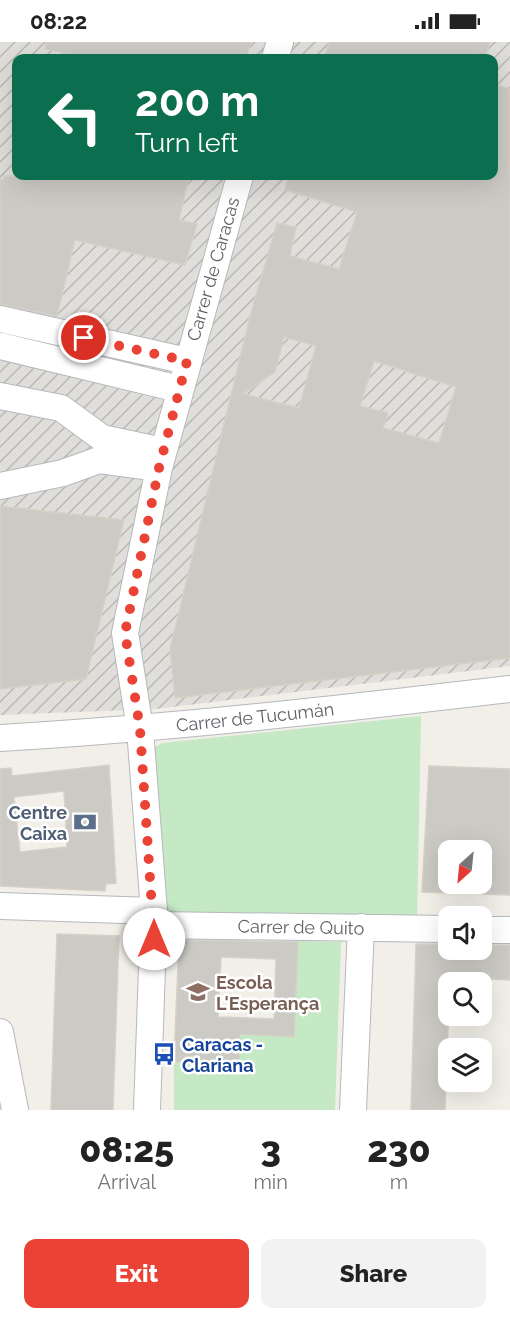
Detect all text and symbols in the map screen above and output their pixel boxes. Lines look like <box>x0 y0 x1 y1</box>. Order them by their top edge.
text: 08:22 <box>30 8 87 34</box>
text: 200 m <box>135 77 259 126</box>
icon: left <box>36 78 114 156</box>
text: Turn left <box>135 127 238 158</box>
street label: Carrer de Caracas <box>182 194 244 343</box>
pin <box>58 312 109 363</box>
icon: arrive <box>67 321 100 354</box>
street label: Carrer de Tucumán <box>175 698 335 736</box>
place label: Centre Caixa <box>9 802 67 844</box>
bank icon: Centre Caixa <box>72 809 98 835</box>
north arrow <box>438 840 492 894</box>
map controls <box>438 840 492 1092</box>
button: sound <box>438 906 492 960</box>
position arrow <box>122 907 186 971</box>
street label: Carrer de Quito <box>238 915 365 939</box>
place label: Escola L'Esperança <box>216 972 319 1014</box>
button: search <box>438 972 492 1026</box>
school or university icon: Escola L'Esperança <box>185 979 211 1005</box>
place label: Caracas - Clariana <box>182 1034 263 1076</box>
button: layers <box>438 1038 492 1092</box>
bus stop icon: Caracas - Clariana <box>151 1041 177 1067</box>
text: 08:25 <box>79 1128 174 1170</box>
text: 3 <box>260 1128 281 1170</box>
text: 230 <box>367 1128 431 1170</box>
text: Arrival <box>97 1170 156 1194</box>
text: min <box>253 1170 288 1194</box>
text: m <box>390 1170 408 1194</box>
button: Exit <box>24 1239 249 1308</box>
button: Share <box>261 1239 486 1308</box>

